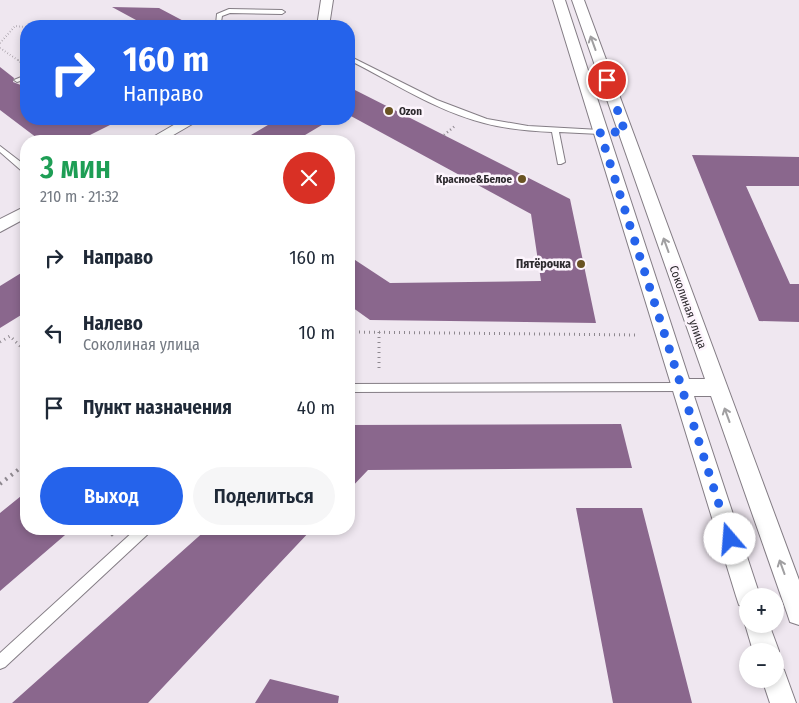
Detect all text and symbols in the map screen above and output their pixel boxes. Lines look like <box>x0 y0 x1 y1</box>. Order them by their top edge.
one-way arrow <box>588 36 597 51</box>
text: 160 m <box>123 38 209 80</box>
icon: right <box>40 40 105 105</box>
pin <box>586 59 628 101</box>
icon: arrive <box>593 66 621 94</box>
text: Направо <box>123 80 204 107</box>
marker: Ozon <box>383 105 395 117</box>
place label: Ozon <box>399 105 422 118</box>
text: 3 мин <box>40 150 111 186</box>
button: close <box>283 152 335 204</box>
place label: Красное&Белое <box>436 173 512 186</box>
marker: Красное&Белое <box>516 173 528 185</box>
text: 210 m · 21:32 <box>40 187 119 206</box>
one-way arrow <box>661 238 670 254</box>
icon: right <box>40 244 68 272</box>
text: Направо <box>83 246 153 269</box>
text: 160 m <box>289 246 335 269</box>
place label: Пятёрочка <box>516 257 571 271</box>
marker: Пятёрочка <box>575 258 587 270</box>
street label: Соколиная улица <box>666 263 710 351</box>
text: Налево <box>83 312 143 335</box>
icon: left <box>40 319 68 347</box>
text: 10 m <box>299 321 335 344</box>
text: Соколиная улица <box>83 335 200 354</box>
icon: arrive <box>40 394 68 422</box>
text: Пункт назначения <box>83 396 232 419</box>
text: 40 m <box>297 396 335 419</box>
one-way arrow <box>722 407 731 423</box>
button: Выход <box>40 467 183 525</box>
button: Поделиться <box>193 467 335 525</box>
position arrow <box>703 512 755 564</box>
one-way arrow <box>777 560 786 576</box>
map controls <box>739 588 784 688</box>
button: + <box>739 588 784 633</box>
button: − <box>739 643 784 688</box>

